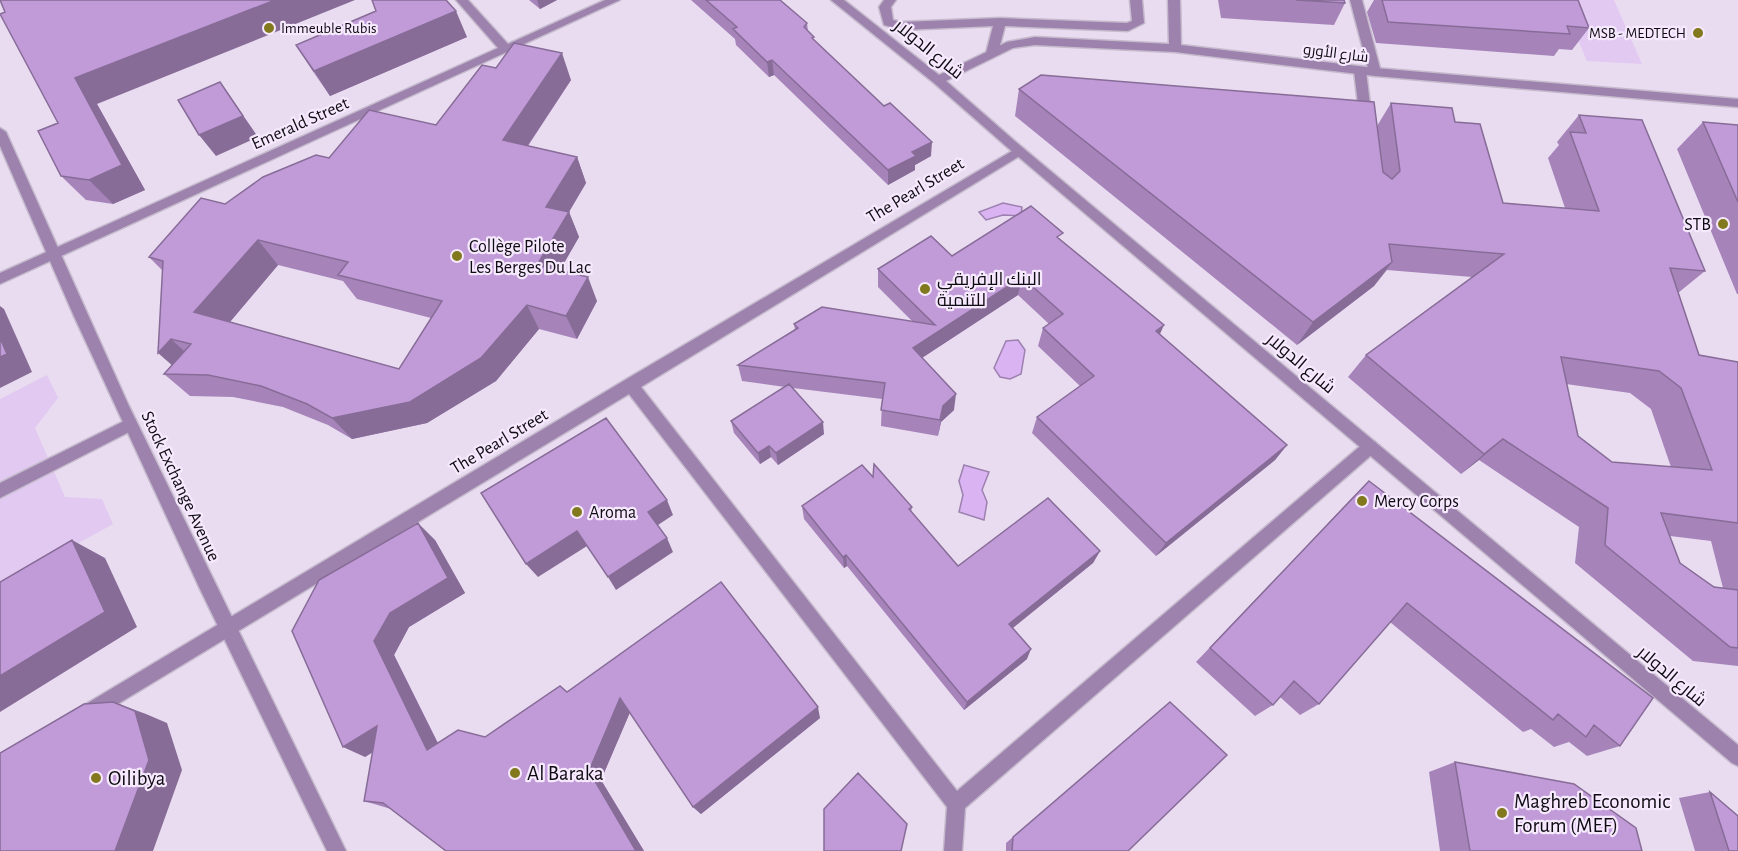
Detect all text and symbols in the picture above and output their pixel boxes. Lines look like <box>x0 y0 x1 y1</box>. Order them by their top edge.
street label: شارع الدولار <box>888 15 967 85</box>
marker: Immeuble Rubis <box>262 21 276 35</box>
place label: Immeuble Rubis <box>281 21 377 36</box>
place label: MSB - MEDTECH <box>1589 26 1686 41</box>
marker: MSB - MEDTECH <box>1691 26 1705 40</box>
street label: شارع الأورو <box>1302 41 1369 68</box>
street label: Emerald Street <box>249 94 352 153</box>
street label: The Pearl Street <box>864 155 967 227</box>
place label: STB <box>1684 216 1711 234</box>
marker: STB <box>1716 217 1730 231</box>
place label: Collège Pilote Les Berges Du Lac <box>469 238 591 277</box>
marker: Collège Pilote Les Berges Du Lac <box>450 249 464 263</box>
place label: البنك الإفريقي للتنمية <box>937 271 1041 310</box>
marker: البنك الإفريقي للتنمية <box>918 282 932 296</box>
street label: شارع الدولار <box>1261 329 1339 399</box>
street label: The Pearl Street <box>448 406 551 478</box>
street label: Stock Exchange Avenue <box>137 409 223 564</box>
place label: Mercy Corps <box>1374 493 1459 511</box>
marker: Mercy Corps <box>1355 494 1369 508</box>
place label: Aroma <box>589 504 636 522</box>
marker: Aroma <box>570 505 584 519</box>
street label: شارع الدولار <box>1632 642 1710 712</box>
place label: Al Baraka <box>527 763 604 784</box>
marker: Al Baraka <box>508 766 522 780</box>
place label: Oilibya <box>108 768 166 789</box>
marker: Oilibya <box>89 771 103 785</box>
place label: Maghreb Economic Forum (MEF) <box>1514 791 1670 836</box>
marker: Maghreb Economic Forum (MEF) <box>1495 806 1509 820</box>

